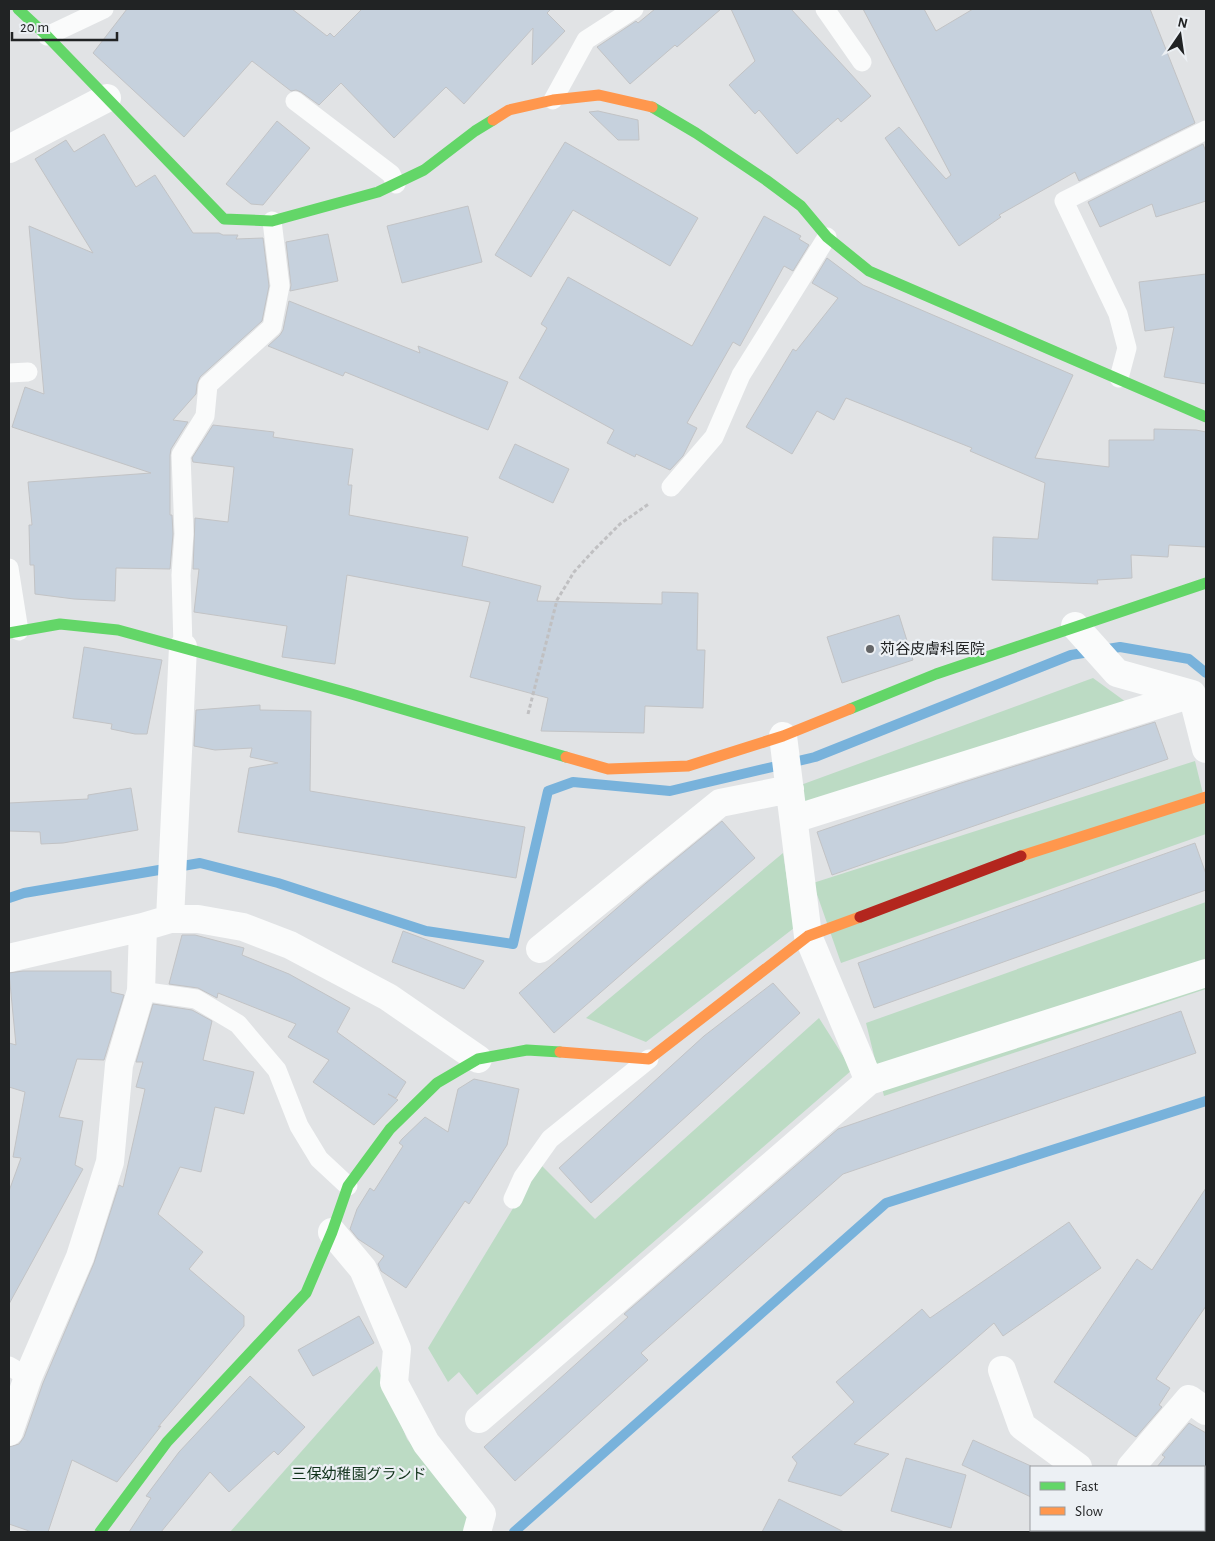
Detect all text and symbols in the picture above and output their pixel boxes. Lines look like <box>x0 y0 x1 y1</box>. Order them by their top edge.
scale bar <box>12 10 118 42</box>
north arrow <box>1155 10 1205 60</box>
text: N <box>1176 15 1189 31</box>
text: 20 m <box>20 20 49 35</box>
place label: 苅谷皮膚科医院 <box>880 641 985 657</box>
marker: 苅谷皮膚科医院 <box>864 643 876 655</box>
park label: 三保幼稚園グランド <box>291 1466 427 1482</box>
legend <box>1030 1466 1205 1531</box>
text: Fast <box>1075 1479 1099 1494</box>
text: Slow <box>1075 1504 1103 1519</box>

